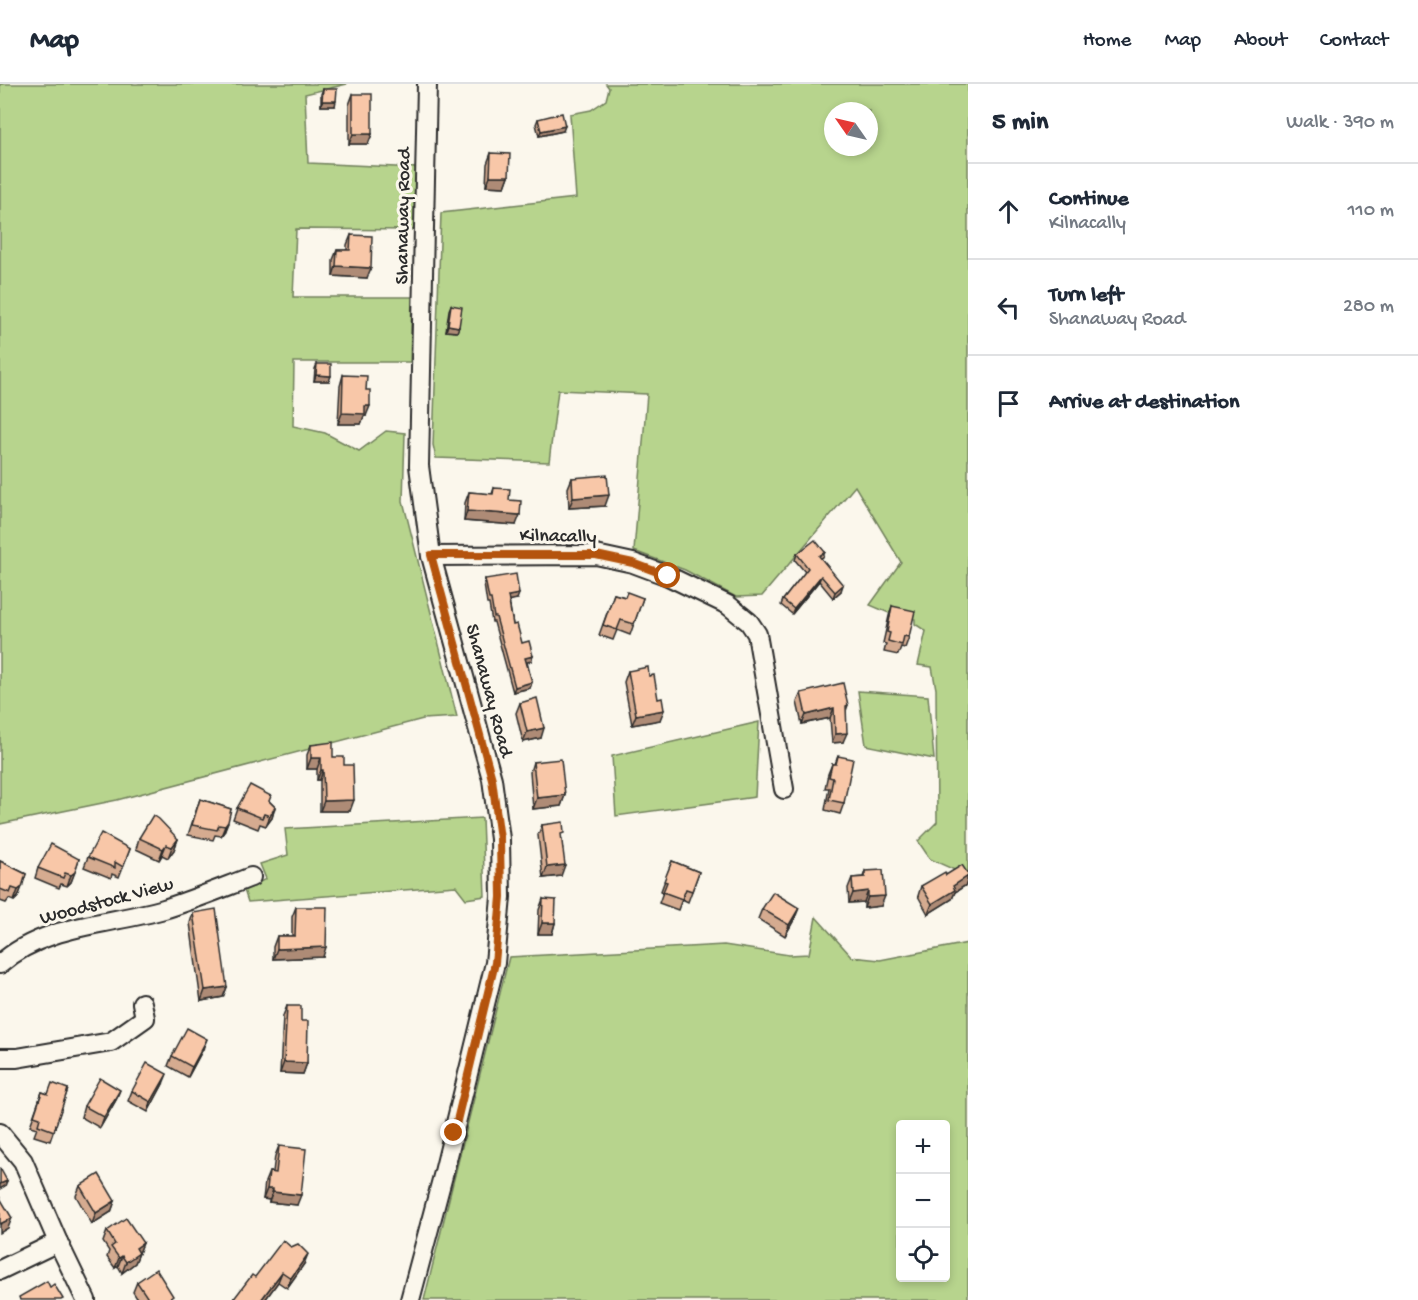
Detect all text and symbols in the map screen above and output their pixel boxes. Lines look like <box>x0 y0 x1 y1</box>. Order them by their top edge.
text: Map <box>30 25 79 58</box>
text: Home <box>1083 29 1131 54</box>
text: Map <box>1164 29 1201 54</box>
text: About <box>1234 29 1287 54</box>
text: Contact <box>1320 29 1388 54</box>
north arrow <box>824 102 878 156</box>
text: 5 min <box>992 108 1048 139</box>
text: Walk · 390 m <box>1286 112 1394 135</box>
street label: Shanaway Road <box>392 145 417 285</box>
text: Continue <box>1049 187 1129 213</box>
icon: ahead <box>992 195 1025 228</box>
text: 110 m <box>1348 200 1394 223</box>
text: Kilnacally <box>1049 213 1126 236</box>
text: Turn left <box>1049 283 1123 309</box>
icon: left <box>992 291 1025 324</box>
text: 280 m <box>1343 296 1394 319</box>
text: Shanaway Road <box>1049 309 1186 332</box>
icon: arrive <box>992 387 1025 420</box>
text: Arrive at destination <box>1049 390 1239 416</box>
street label: Kilnacally <box>519 525 597 550</box>
route start <box>654 562 680 588</box>
street label: Shanaway Road <box>459 622 517 762</box>
street label: Woodstock View <box>38 873 177 931</box>
route end <box>440 1119 466 1145</box>
map controls <box>896 1120 950 1282</box>
button: + <box>896 1120 950 1174</box>
button: − <box>896 1174 950 1228</box>
button: locate <box>896 1228 950 1282</box>

